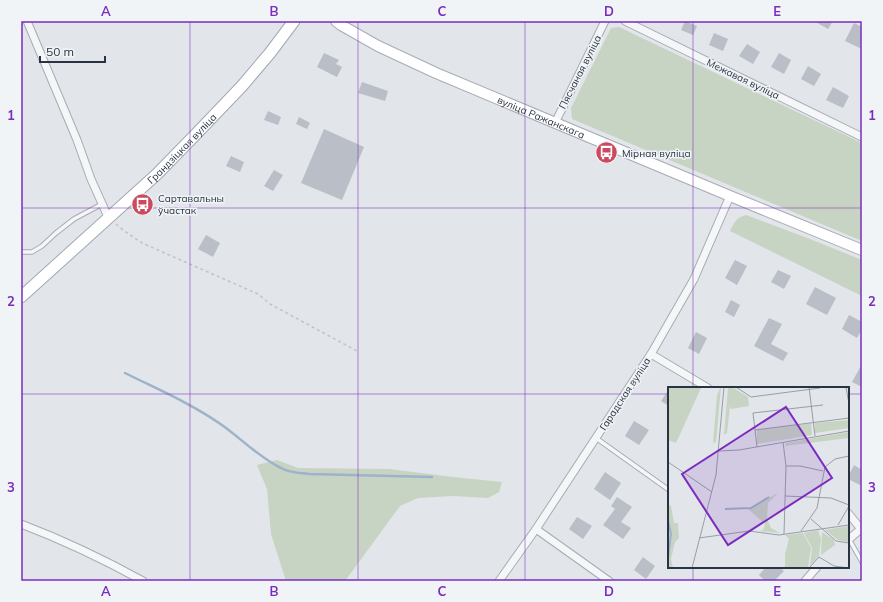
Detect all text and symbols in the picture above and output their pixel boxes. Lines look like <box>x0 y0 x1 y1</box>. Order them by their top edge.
text: A <box>101 3 111 19</box>
text: B <box>270 3 279 19</box>
text: C <box>438 3 447 19</box>
text: D <box>604 3 614 19</box>
text: E <box>773 3 781 19</box>
street label: Пясчаная вуліца <box>556 33 604 111</box>
scale bar <box>40 38 105 64</box>
text: 50 m <box>46 44 74 59</box>
street label: Межавая вуліца <box>704 56 782 102</box>
street label: вуліца Ражанскага <box>495 93 587 141</box>
text: 1 <box>7 107 15 123</box>
text: 1 <box>868 107 876 123</box>
street label: Грандзіцкая вуліца <box>144 110 219 186</box>
bus stop icon: Мірная вуліца <box>594 140 620 166</box>
place label: Мірная вуліца <box>622 147 691 160</box>
bus stop icon: Сартавальны ўчастак <box>130 191 156 217</box>
place label: Сартавальны ўчастак <box>158 192 224 217</box>
text: 2 <box>7 293 15 309</box>
text: 2 <box>868 293 876 309</box>
street label: Гарадская вуліца <box>597 355 653 433</box>
inset map <box>668 387 849 568</box>
text: 3 <box>7 479 15 495</box>
text: 3 <box>868 479 876 495</box>
text: A <box>101 583 111 599</box>
text: B <box>270 583 279 599</box>
text: C <box>438 583 447 599</box>
text: D <box>604 583 614 599</box>
text: E <box>773 583 781 599</box>

